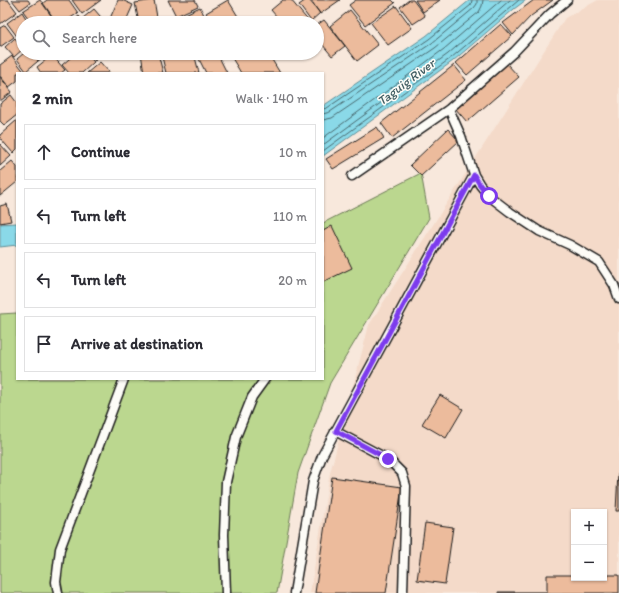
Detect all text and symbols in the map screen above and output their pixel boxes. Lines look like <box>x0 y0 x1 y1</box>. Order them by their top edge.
search box <box>16 16 324 60</box>
icon: search <box>30 27 52 49</box>
text: Search here <box>62 29 137 47</box>
water label: Taguig River <box>374 54 439 108</box>
text: 2 min <box>32 88 72 108</box>
text: Walk · 140 m <box>236 91 308 106</box>
icon: ahead <box>33 141 55 163</box>
text: Continue <box>71 143 130 161</box>
text: 10 m <box>279 145 307 160</box>
route start <box>480 187 498 205</box>
icon: left <box>33 205 55 227</box>
text: Turn left <box>71 207 126 225</box>
text: 110 m <box>273 209 307 224</box>
icon: left <box>33 269 55 291</box>
text: Turn left <box>71 271 126 289</box>
text: 20 m <box>278 273 307 288</box>
icon: arrive <box>33 333 55 355</box>
text: Arrive at destination <box>71 335 203 353</box>
route end <box>379 450 397 468</box>
map controls <box>571 509 607 581</box>
button: + <box>571 509 607 545</box>
button: − <box>571 545 607 581</box>

